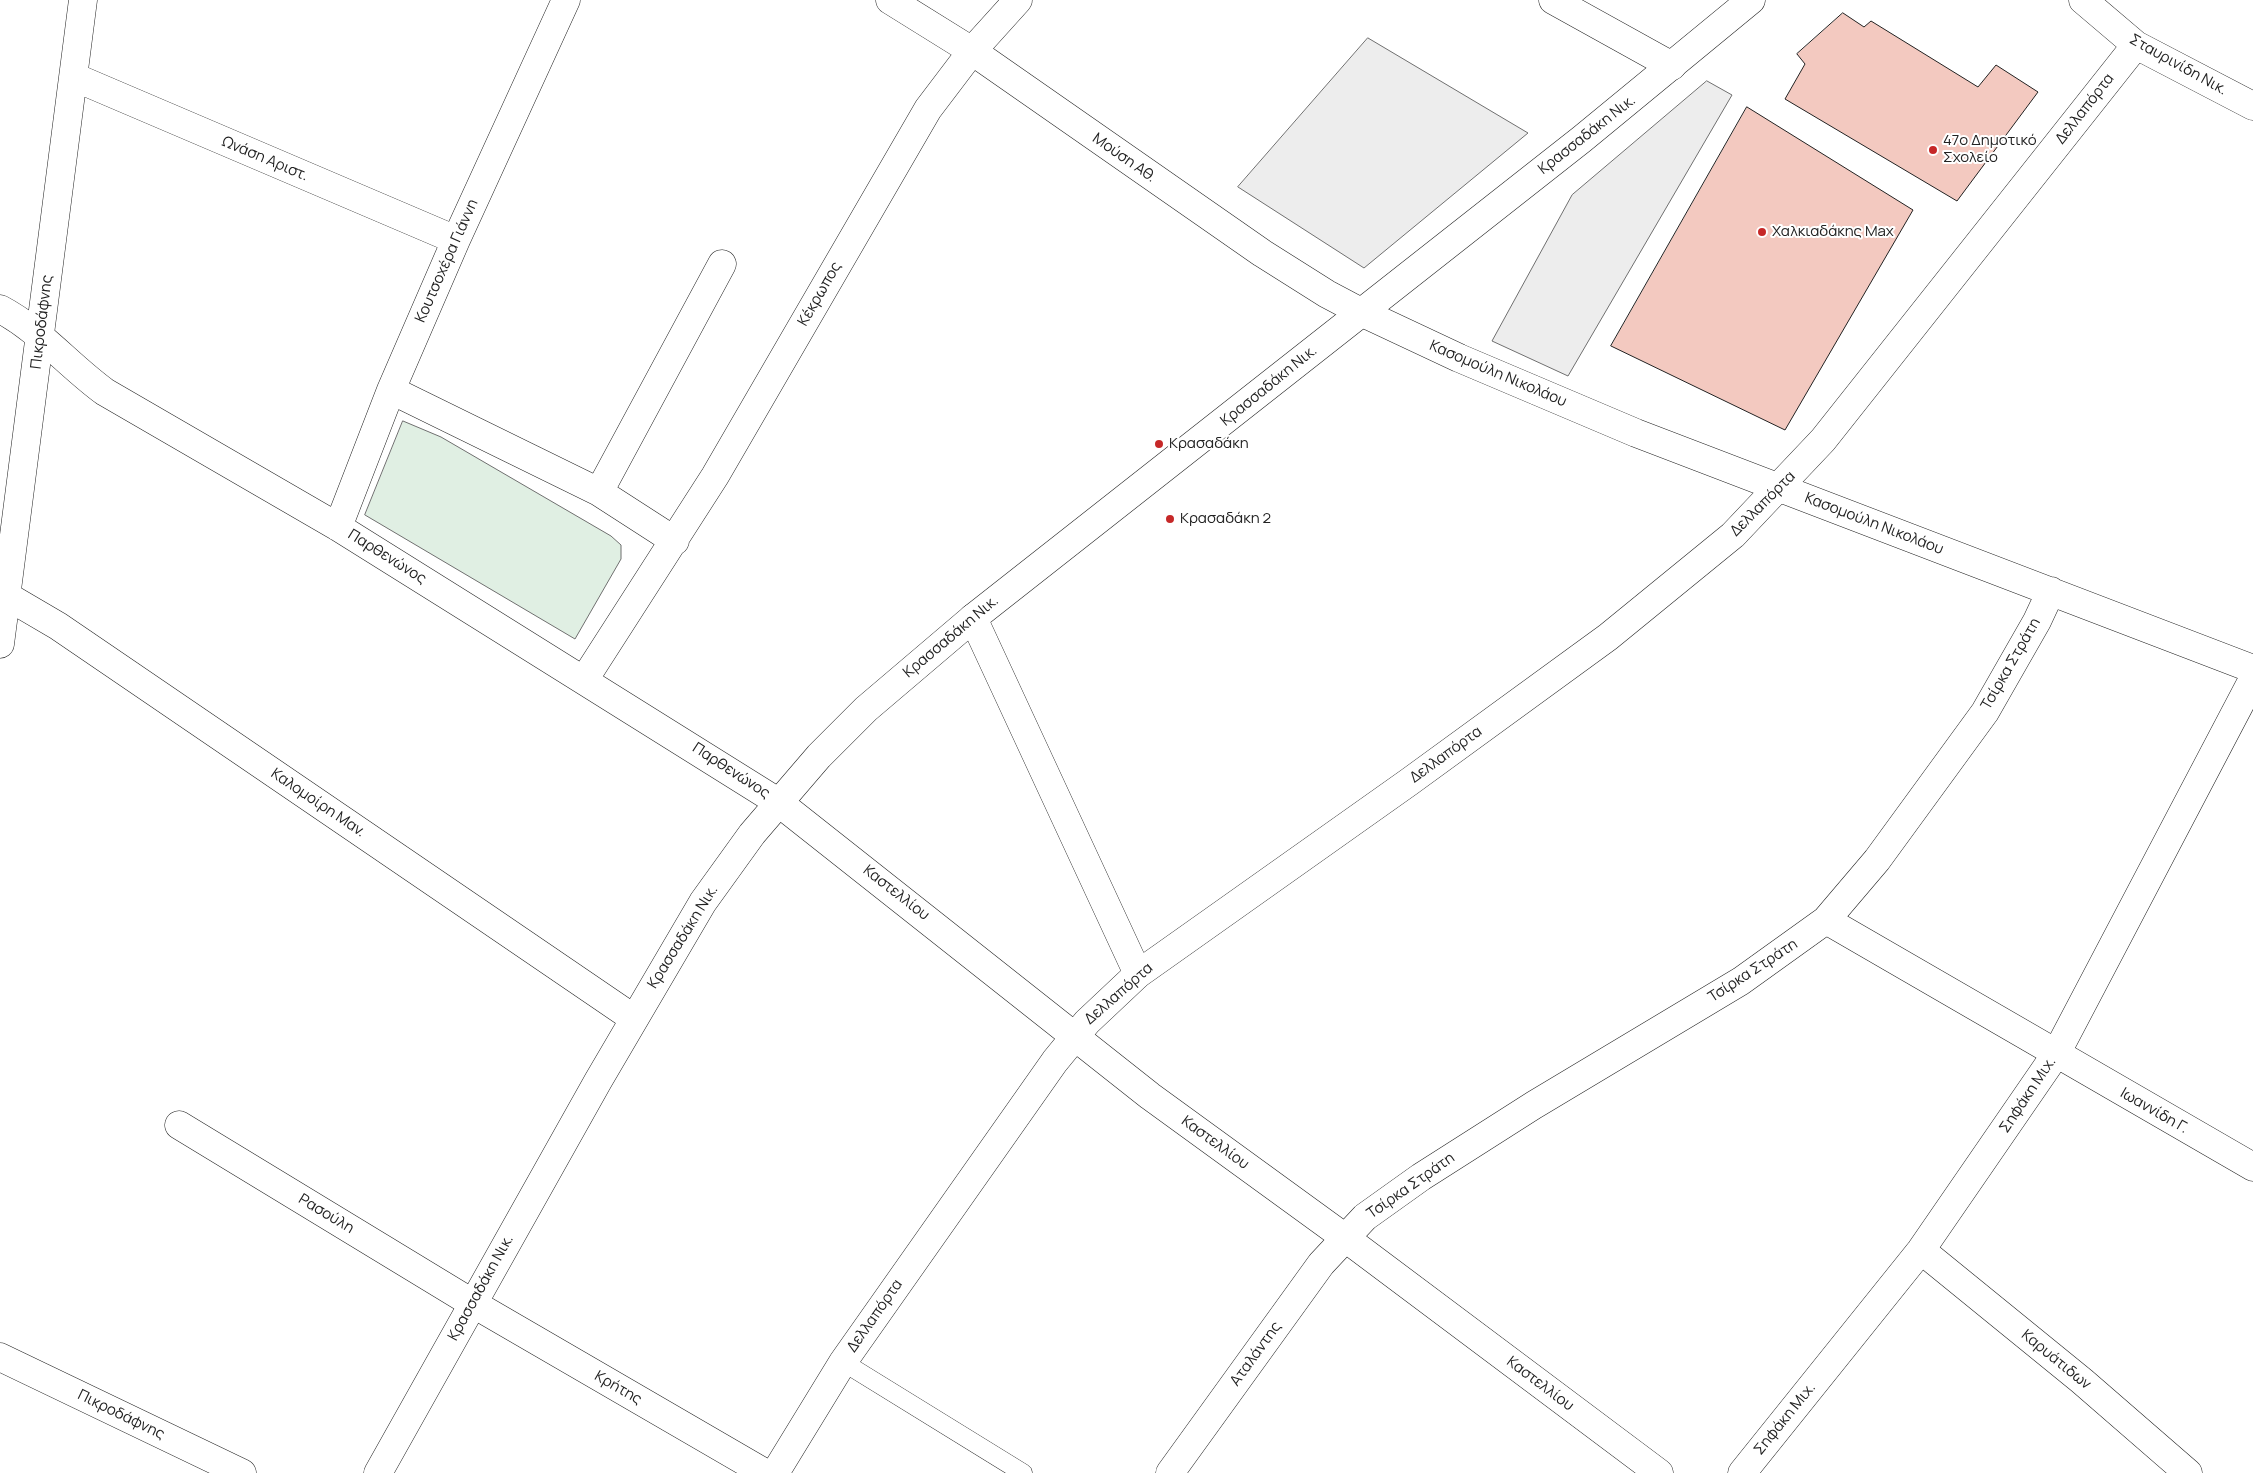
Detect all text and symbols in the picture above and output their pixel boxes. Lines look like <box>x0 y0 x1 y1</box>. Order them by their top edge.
street label: Σταυρινίδη Νικ. <box>2126 31 2230 99</box>
street label: Δελλαπόρτα <box>2052 70 2118 148</box>
street label: Κρασσαδάκη Νικ. <box>1535 91 1639 179</box>
street label: Μούση Αθ. <box>1089 130 1159 186</box>
place label: 47ο Δημοτικό Σχολείο <box>1943 132 2037 167</box>
street label: Ωνάση Αριστ. <box>219 133 311 185</box>
marker: 47ο Δημοτικό Σχολείο <box>1927 144 1939 156</box>
street label: Κουτσοχέρα Γιάννη <box>412 197 482 325</box>
place label: Χαλκιαδάκης Max <box>1772 223 1894 241</box>
marker: Χαλκιαδάκης Max <box>1756 226 1768 238</box>
street label: Κέκρωπος <box>794 259 846 329</box>
street label: Πικροδάφνης <box>27 274 57 370</box>
street label: Κασομούλη Νικολάου <box>1427 337 1569 411</box>
street label: Κρασσαδάκη Νικ. <box>1217 342 1321 430</box>
place label: Κρασαδάκη <box>1169 435 1249 453</box>
marker: Κρασαδάκη <box>1153 438 1165 450</box>
street label: Δελλαπόρτα <box>1727 468 1799 540</box>
street label: Κασομούλη Νικολάου <box>1802 489 1946 559</box>
place label: Κρασαδάκη 2 <box>1180 510 1271 528</box>
marker: Κρασαδάκη 2 <box>1164 513 1176 525</box>
street label: Παρθενώνος <box>345 526 429 588</box>
street label: Κρασσαδάκη Νικ. <box>900 592 1002 682</box>
street label: Τσίρκα Στράτη <box>1977 615 2045 713</box>
street label: Δελλαπόρτα <box>1406 723 1486 787</box>
street label: Παρθενώνος <box>689 739 773 803</box>
street label: Καλομοίρη Μαν. <box>267 765 369 841</box>
street label: Καστελλίου <box>859 861 933 925</box>
street label: Κρασσαδάκη Νικ. <box>644 882 722 992</box>
street label: Τσίρκα Στράτη <box>1705 935 1801 1007</box>
street label: Δελλαπόρτα <box>1081 959 1157 1029</box>
street label: Σηφάκη Μιχ. <box>1996 1054 2060 1136</box>
street label: Ιωαννίδη Γ. <box>2117 1084 2191 1138</box>
street label: Καστελλίου <box>1178 1112 1252 1174</box>
street label: Τσίρκα Στράτη <box>1364 1149 1458 1223</box>
street label: Ρασούλη <box>295 1190 357 1238</box>
street label: Κρασσαδάκη Νικ. <box>444 1232 518 1344</box>
street label: Δελλαπόρτα <box>843 1276 907 1356</box>
street label: Αταλάντης <box>1227 1318 1285 1390</box>
street label: Καρυάτιδων <box>2017 1326 2095 1394</box>
street label: Καστελλίου <box>1503 1353 1577 1415</box>
street label: Κρήτης <box>591 1367 645 1409</box>
street label: Σηφάκη Μιχ. <box>1750 1379 1820 1459</box>
street label: Πικροδάφνης <box>75 1386 167 1444</box>

